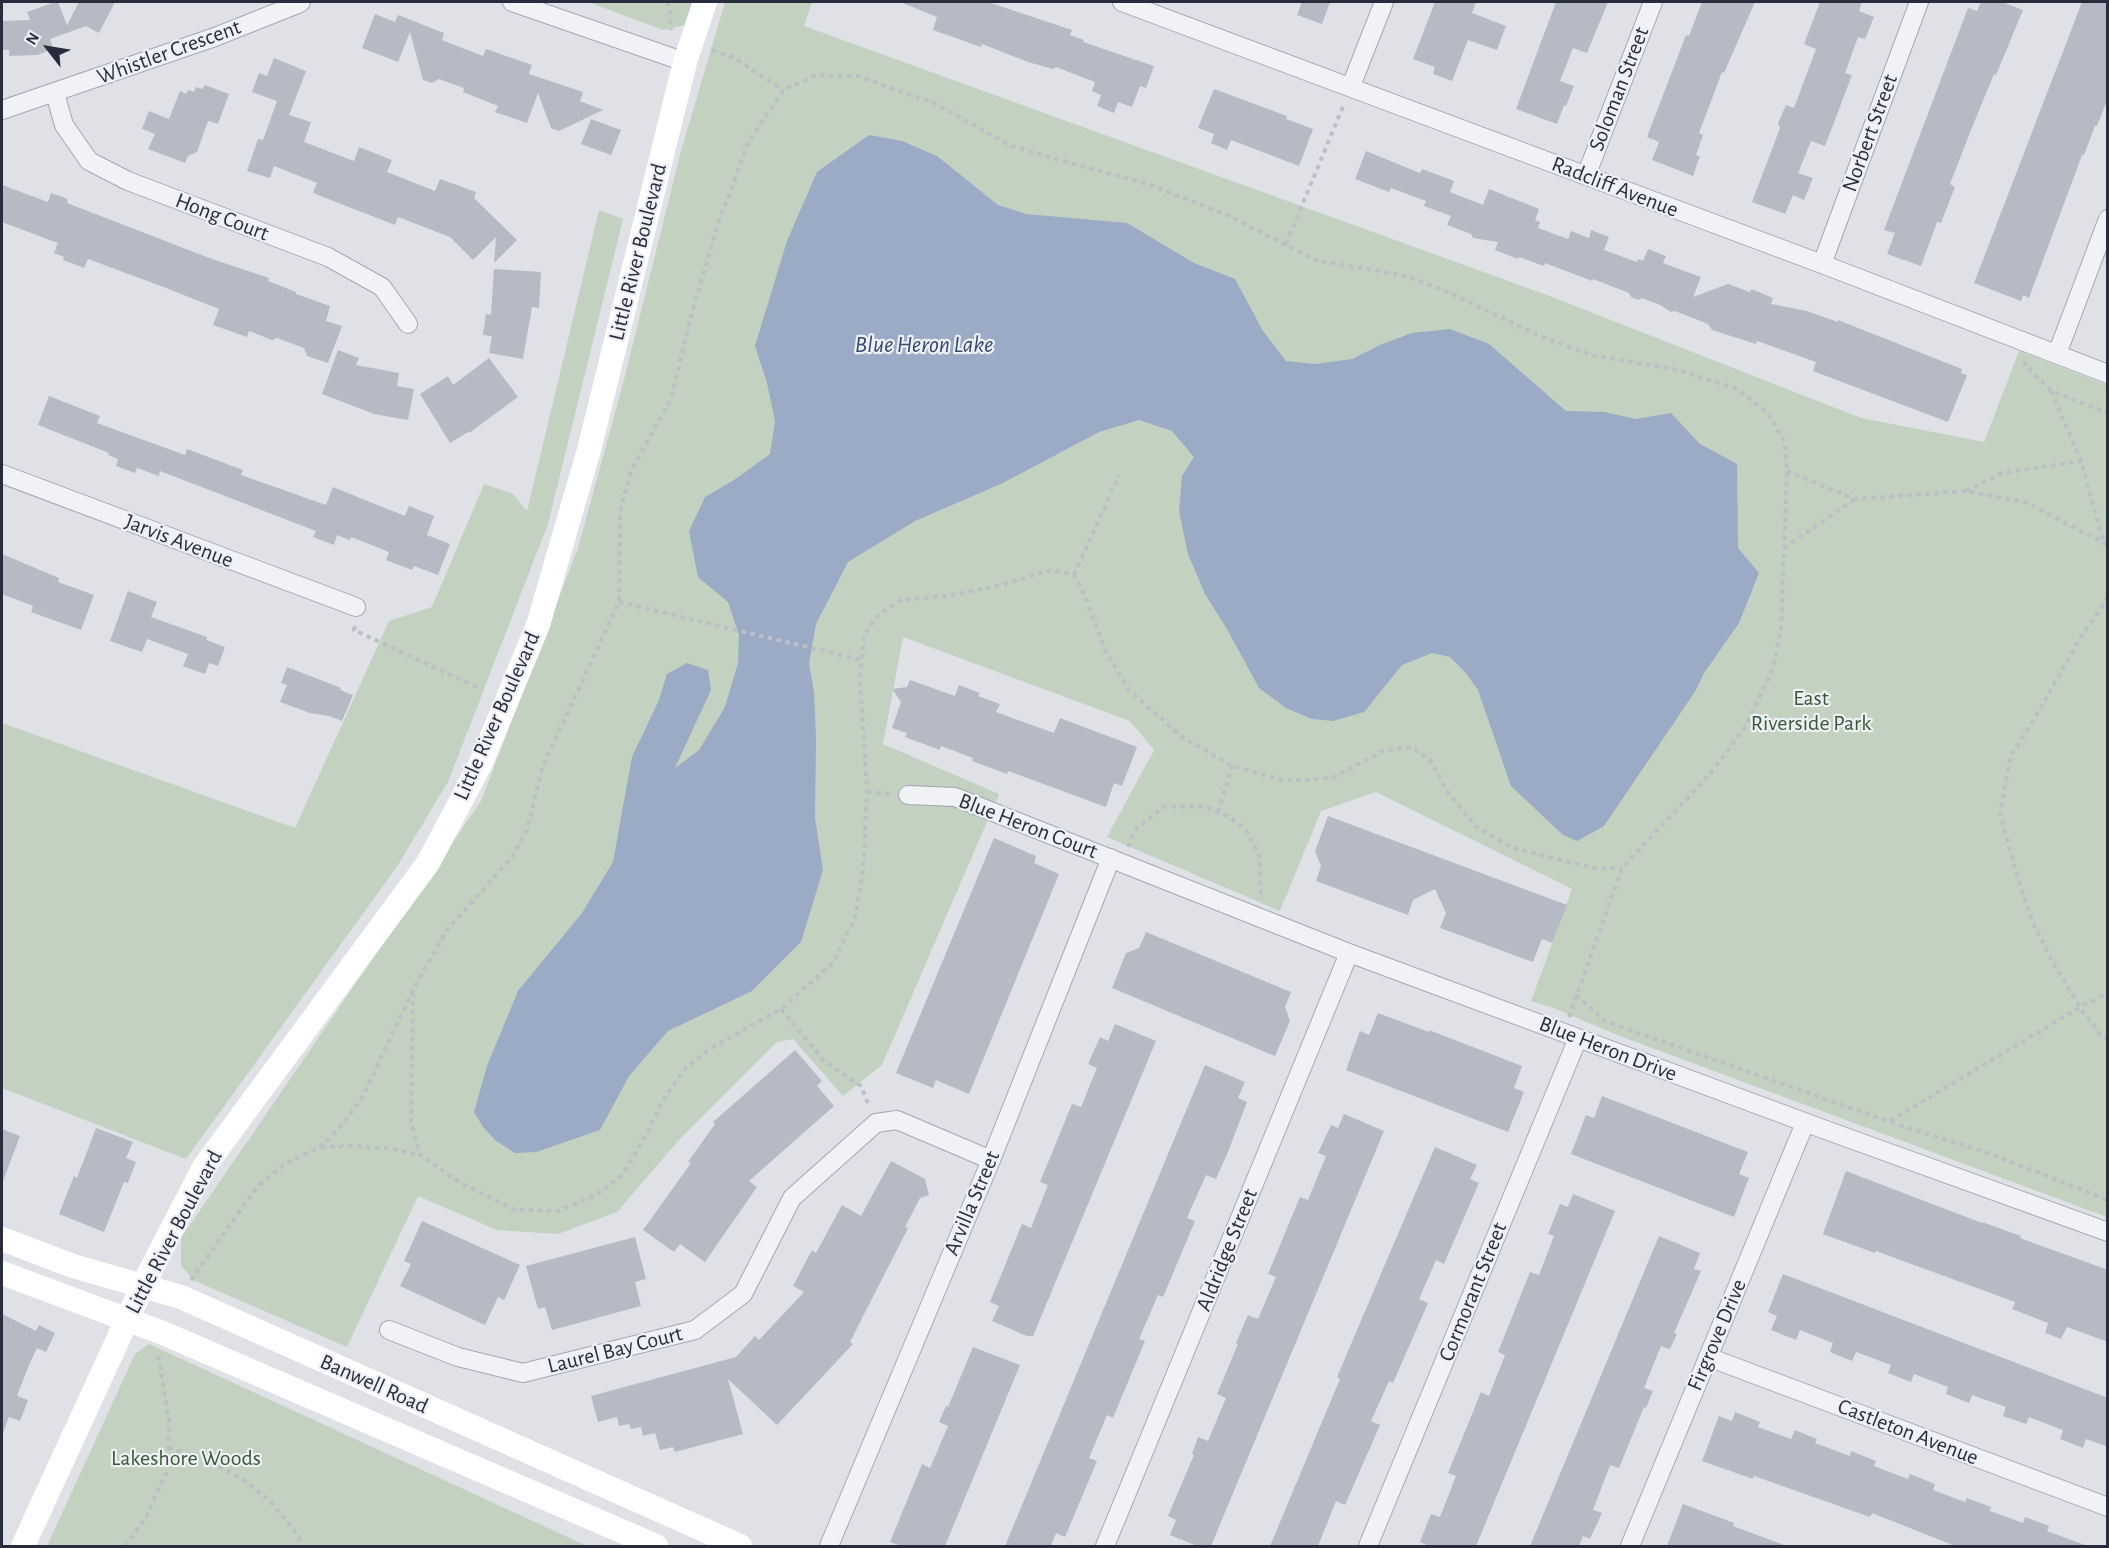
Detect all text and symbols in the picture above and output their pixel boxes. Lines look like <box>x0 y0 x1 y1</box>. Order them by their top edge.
street label: Whistler Crescent <box>94 14 244 90</box>
north arrow <box>18 18 78 78</box>
street label: Soloman Street <box>1583 23 1655 155</box>
text: N <box>23 30 42 48</box>
street label: Norbert Street <box>1837 71 1903 195</box>
street label: Radcliff Avenue <box>1548 151 1682 223</box>
street label: Little River Boulevard <box>603 161 673 343</box>
street label: Hong Court <box>172 187 272 247</box>
water label: Blue Heron Lake <box>855 331 993 359</box>
street label: Jarvis Avenue <box>121 508 237 574</box>
street label: Little River Boulevard <box>448 628 546 804</box>
park label: East Riverside Park <box>1751 685 1871 736</box>
street label: Blue Heron Court <box>955 787 1101 865</box>
street label: Blue Heron Drive <box>1535 1011 1681 1087</box>
street label: Little River Boulevard <box>120 1146 228 1318</box>
street label: Arvilla Street <box>938 1147 1006 1259</box>
street label: Aldridge Street <box>1190 1185 1264 1315</box>
street label: Cormorant Street <box>1433 1219 1513 1365</box>
street label: Firgrove Drive <box>1682 1275 1752 1395</box>
street label: Laurel Bay Court <box>545 1320 685 1380</box>
street label: Banwell Road <box>316 1348 432 1420</box>
street label: Castleton Avenue <box>1834 1393 1982 1471</box>
park label: Lakeshore Woods <box>111 1445 261 1471</box>

